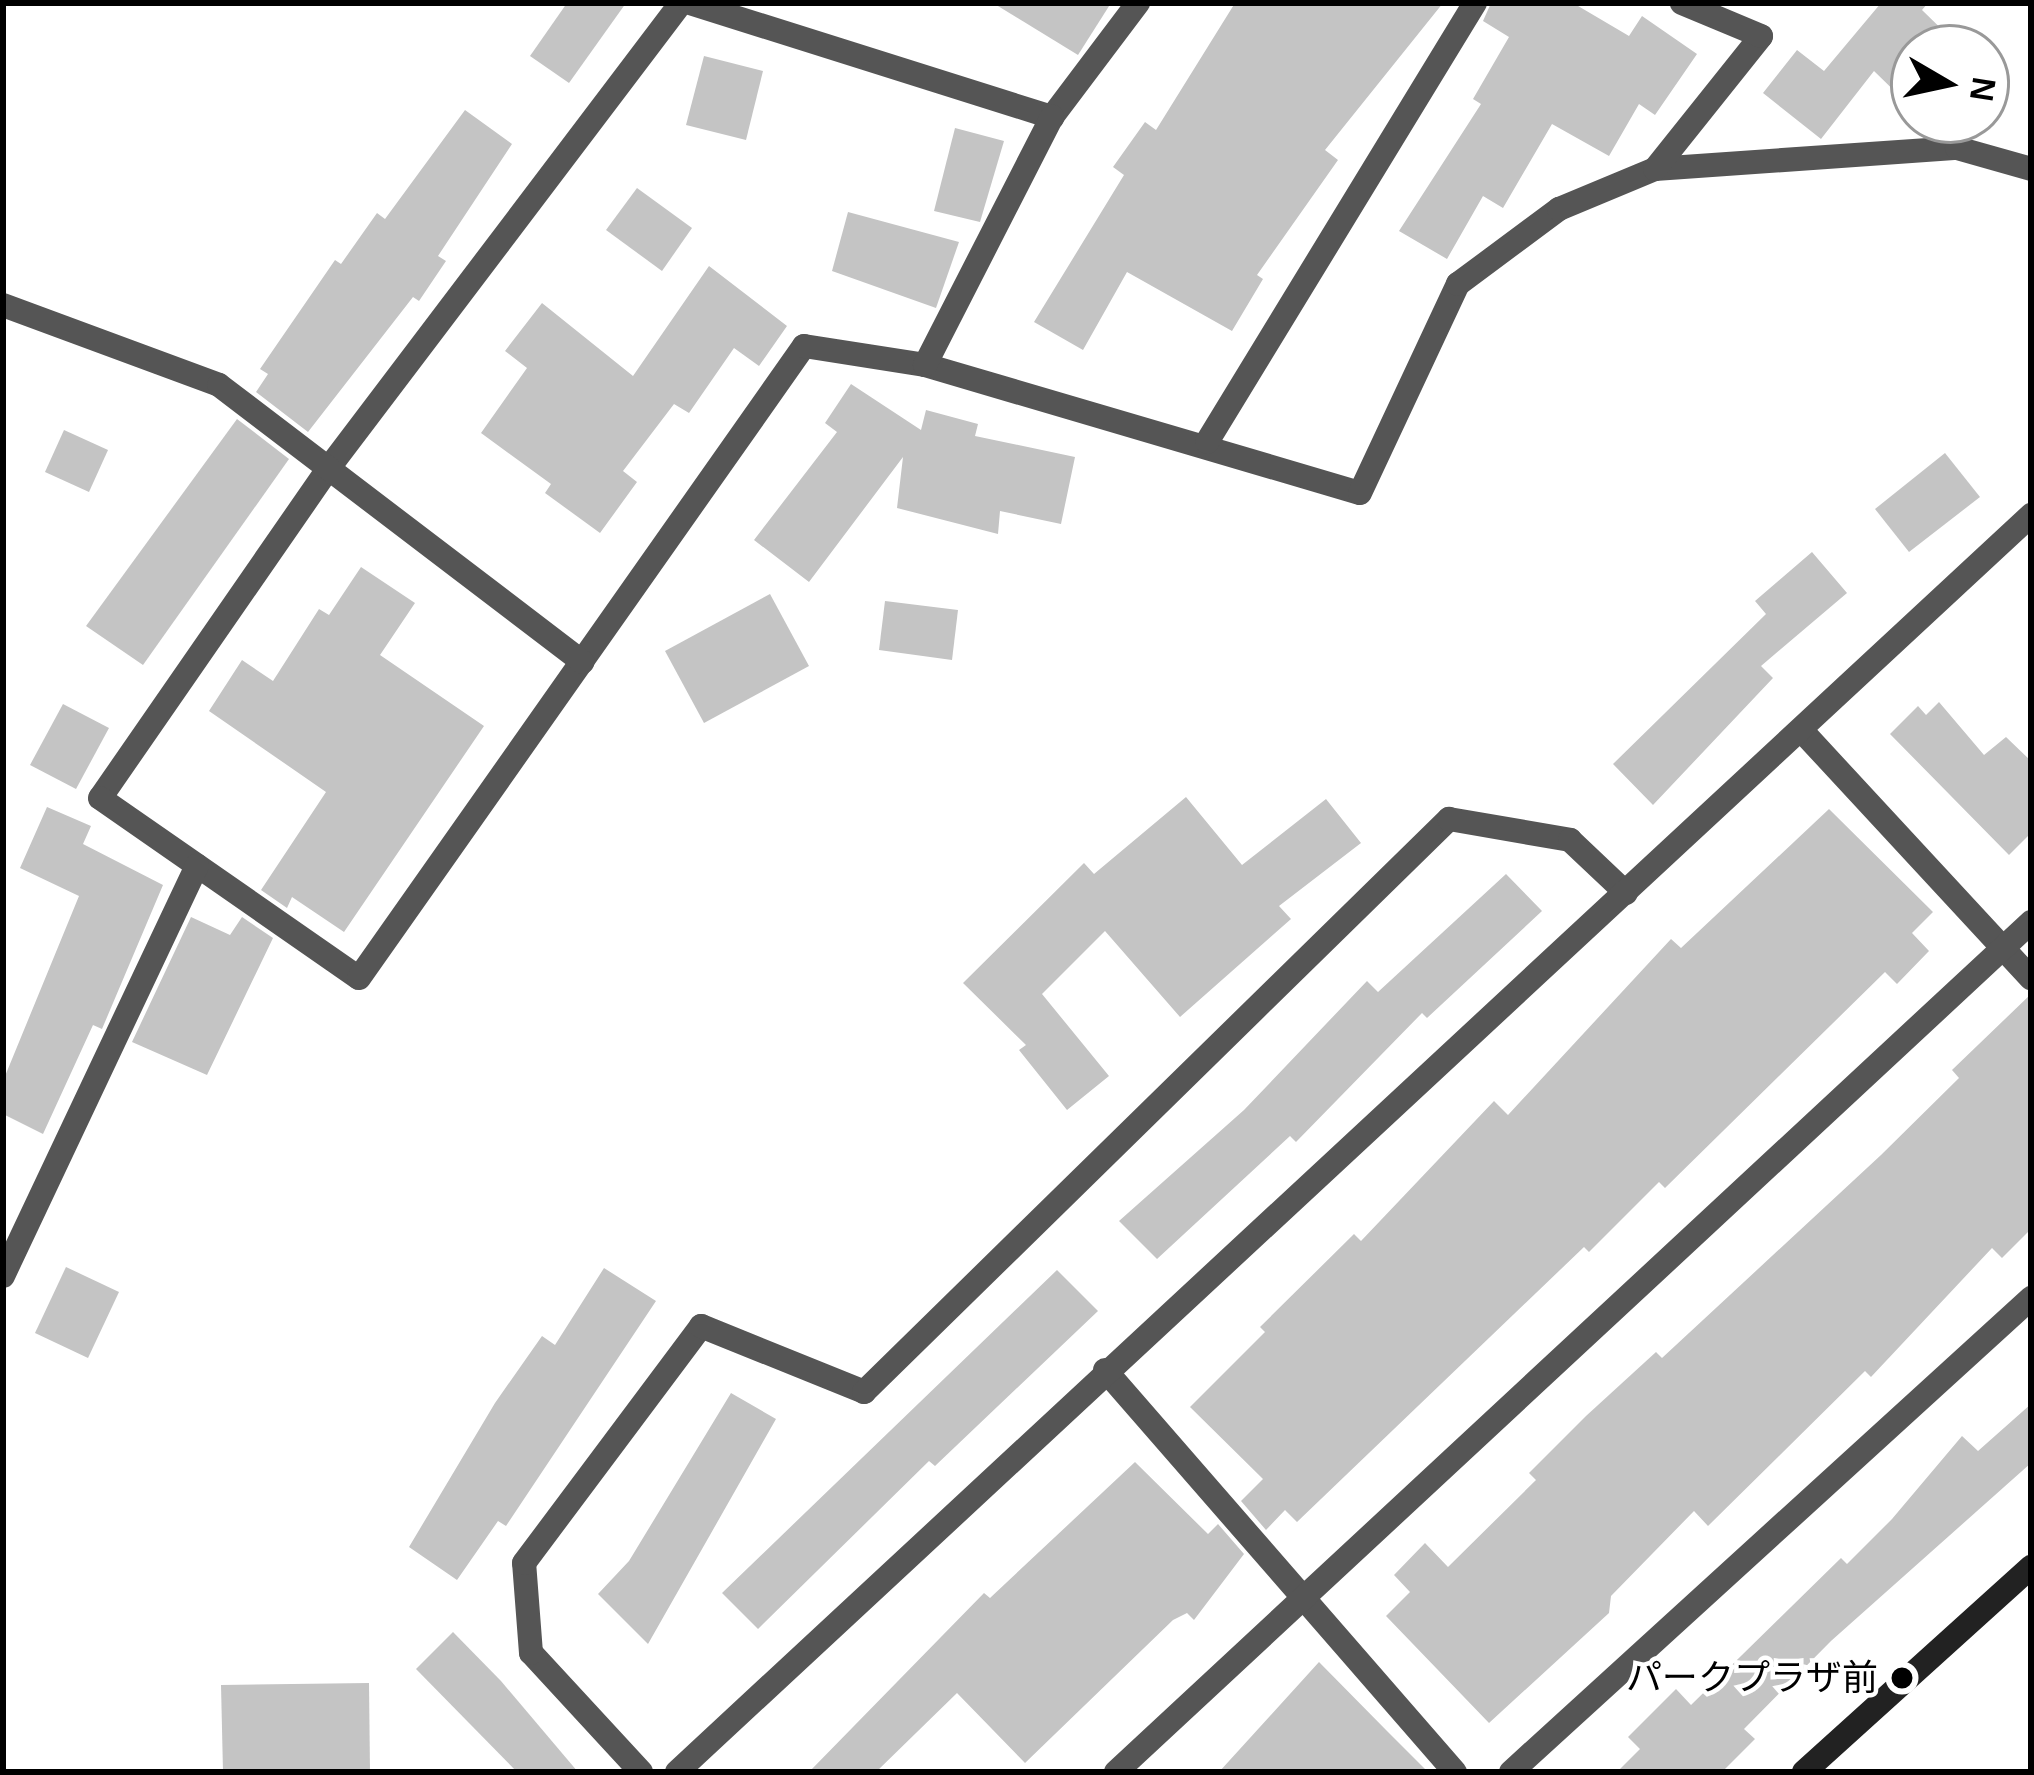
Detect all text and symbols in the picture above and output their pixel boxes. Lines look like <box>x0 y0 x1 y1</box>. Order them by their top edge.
north arrow <box>1890 24 2010 144</box>
text: N <box>1963 75 2003 104</box>
place label: パークプラザ前 <box>1626 1656 1878 1700</box>
marker: パークプラザ前 <box>1889 1665 1915 1691</box>

